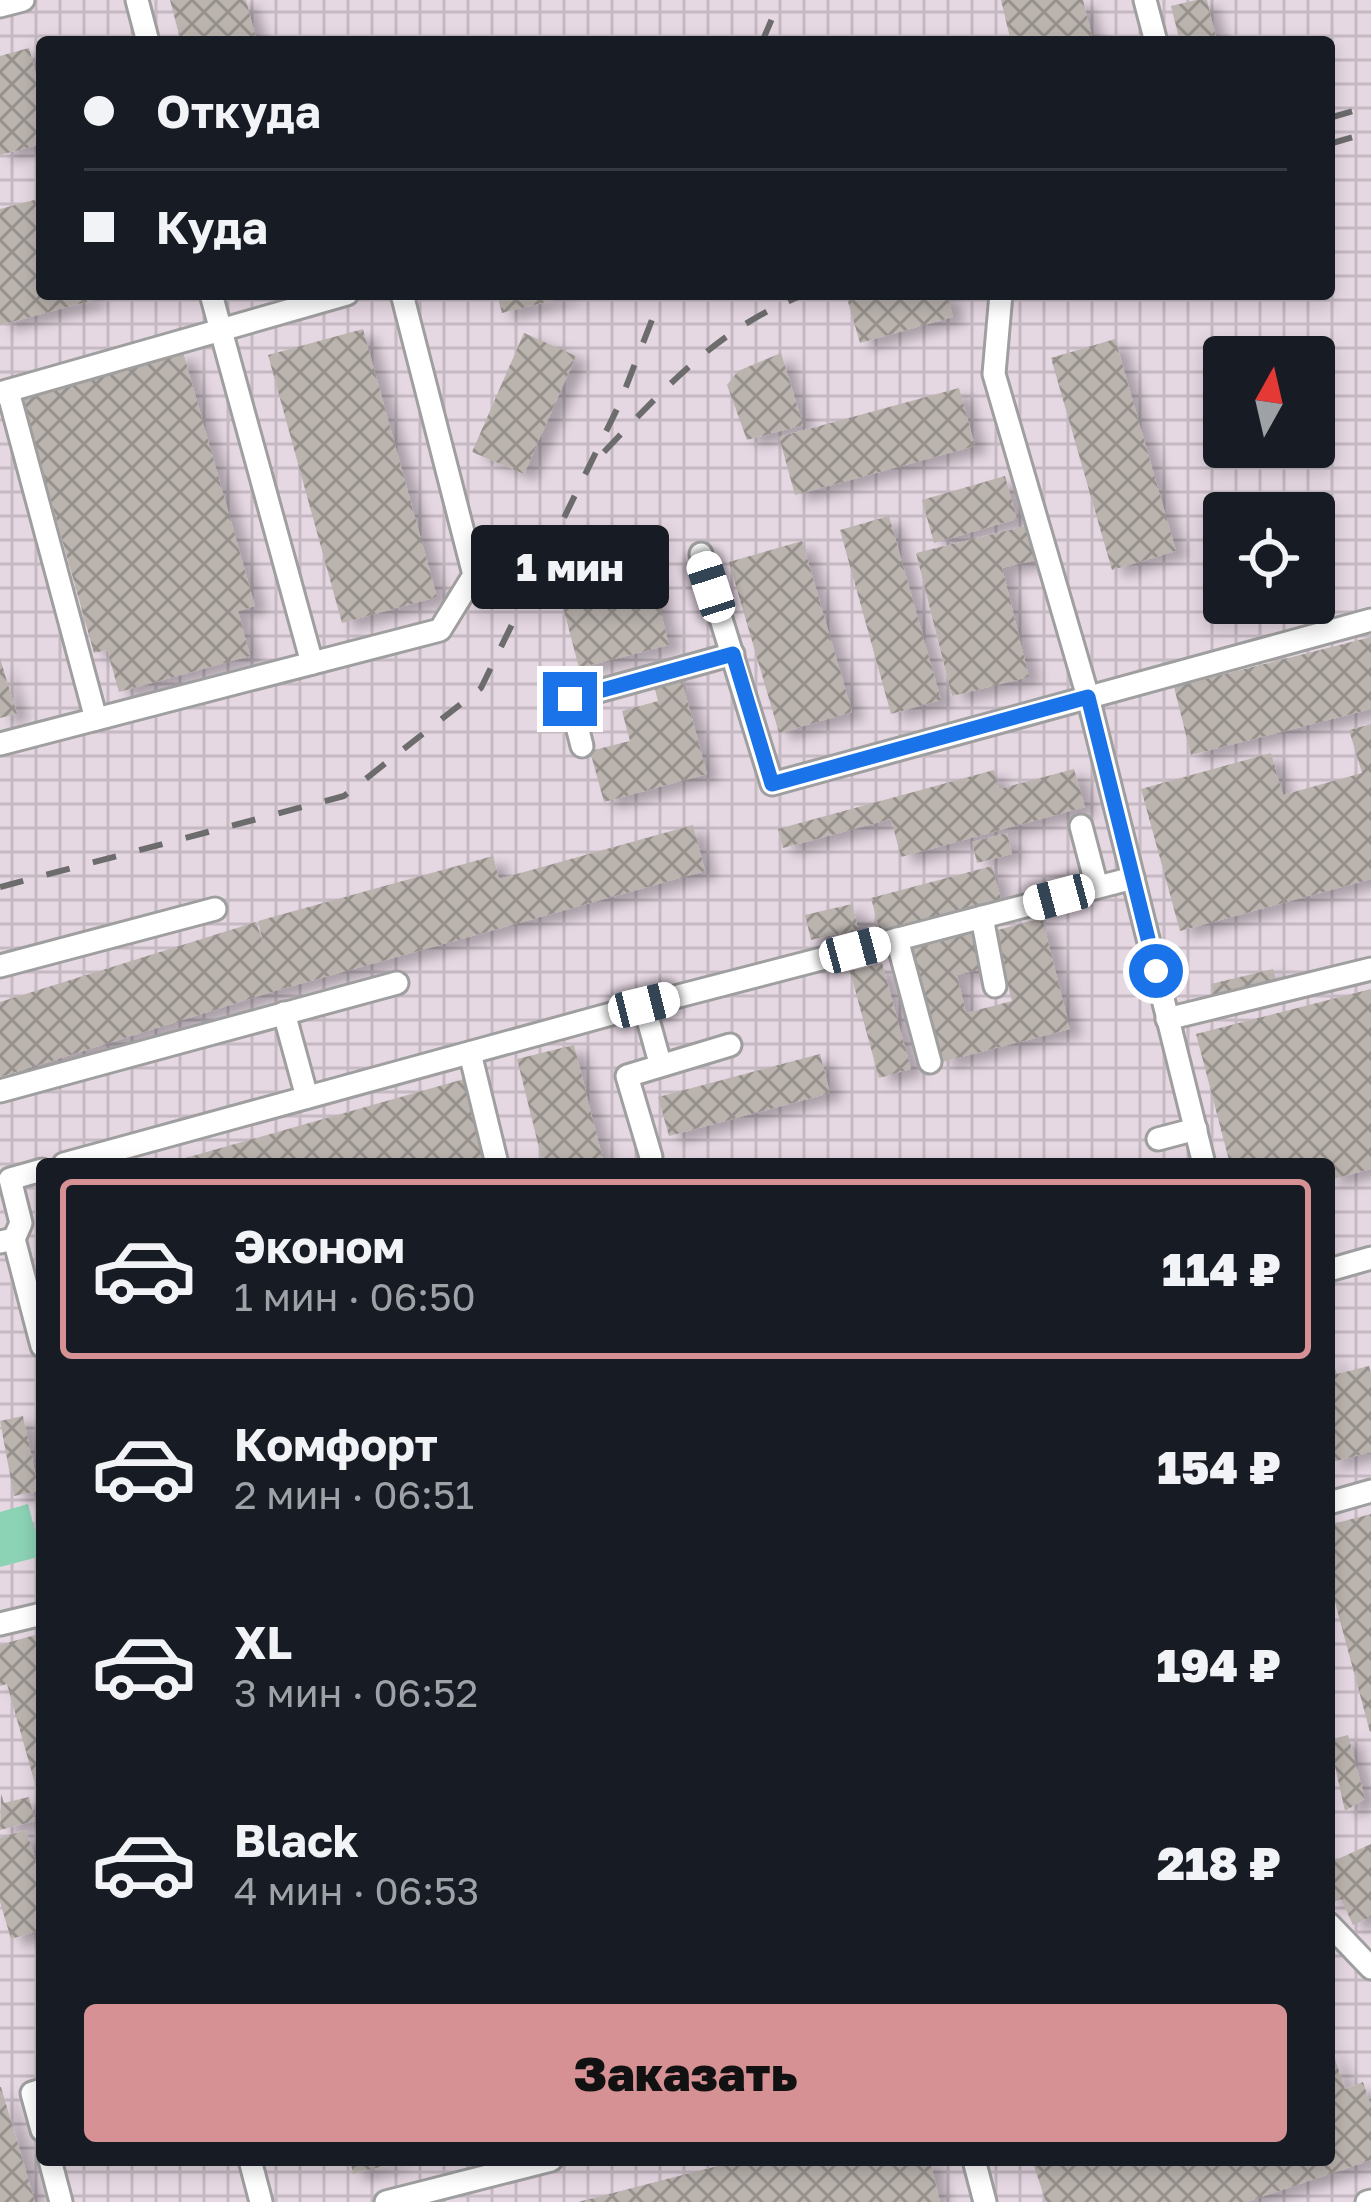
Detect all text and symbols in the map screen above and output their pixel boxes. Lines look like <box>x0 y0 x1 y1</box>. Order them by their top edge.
text: Откуда <box>156 84 321 138</box>
text: Куда <box>156 200 268 254</box>
north arrow <box>1203 336 1335 468</box>
map controls <box>1203 336 1335 624</box>
button: locate <box>1203 492 1335 624</box>
callout: 1 мин <box>471 525 669 609</box>
text: 1 мин <box>516 543 624 590</box>
car <box>683 547 739 627</box>
route end <box>543 672 597 726</box>
car <box>1020 870 1098 924</box>
car <box>816 923 894 977</box>
route start <box>1129 944 1183 998</box>
car <box>605 979 683 1031</box>
icon: car <box>90 1215 198 1323</box>
text: Эконом <box>234 1219 405 1273</box>
text: 114 ₽ <box>1162 1242 1281 1296</box>
text: 1 мин · 06:50 <box>234 1273 476 1320</box>
icon: car <box>90 1413 198 1521</box>
text: Комфорт <box>234 1417 438 1471</box>
text: 154 ₽ <box>1157 1440 1281 1494</box>
text: 2 мин · 06:51 <box>234 1471 474 1518</box>
icon: car <box>90 1611 198 1719</box>
text: XL <box>234 1615 292 1669</box>
text: 194 ₽ <box>1156 1638 1281 1692</box>
text: 3 мин · 06:52 <box>234 1669 478 1716</box>
icon: car <box>90 1809 198 1917</box>
text: Black <box>234 1813 359 1867</box>
text: 218 ₽ <box>1157 1836 1281 1890</box>
text: 4 мин · 06:53 <box>234 1867 479 1914</box>
button: Заказать <box>84 2004 1287 2142</box>

